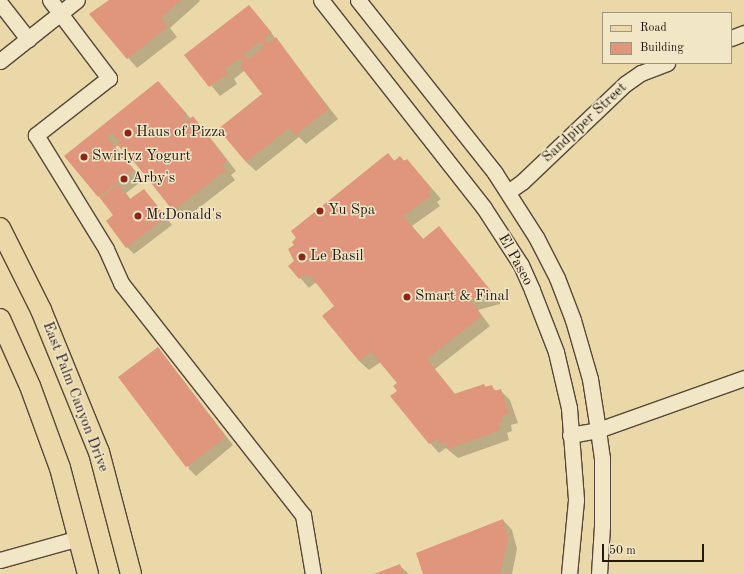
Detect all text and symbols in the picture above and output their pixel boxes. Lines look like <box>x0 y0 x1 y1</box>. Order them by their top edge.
legend <box>602 12 732 64</box>
text: Road <box>640 22 667 34</box>
text: Building <box>640 42 684 54</box>
street label: Sandpiper Street <box>539 79 631 167</box>
place label: Haus of Pizza <box>136 124 225 142</box>
marker: Haus of Pizza <box>123 128 133 138</box>
place label: Swirlyz Yogurt <box>92 148 191 166</box>
marker: Swirlyz Yogurt <box>79 152 89 162</box>
place label: Arby's <box>132 170 175 188</box>
marker: Arby's <box>119 174 129 184</box>
place label: Yu Spa <box>328 202 375 220</box>
marker: Yu Spa <box>315 206 325 216</box>
place label: McDonald's <box>146 207 222 225</box>
marker: McDonald's <box>133 211 143 221</box>
street label: El Paseo <box>493 231 537 289</box>
place label: Le Basil <box>310 248 364 266</box>
marker: Le Basil <box>297 252 307 262</box>
place label: Smart & Final <box>415 288 509 306</box>
marker: Smart & Final <box>402 292 412 302</box>
street label: East Palm Canyon Drive <box>38 319 112 475</box>
scale bar <box>604 536 706 562</box>
text: 50 m <box>609 545 636 557</box>

